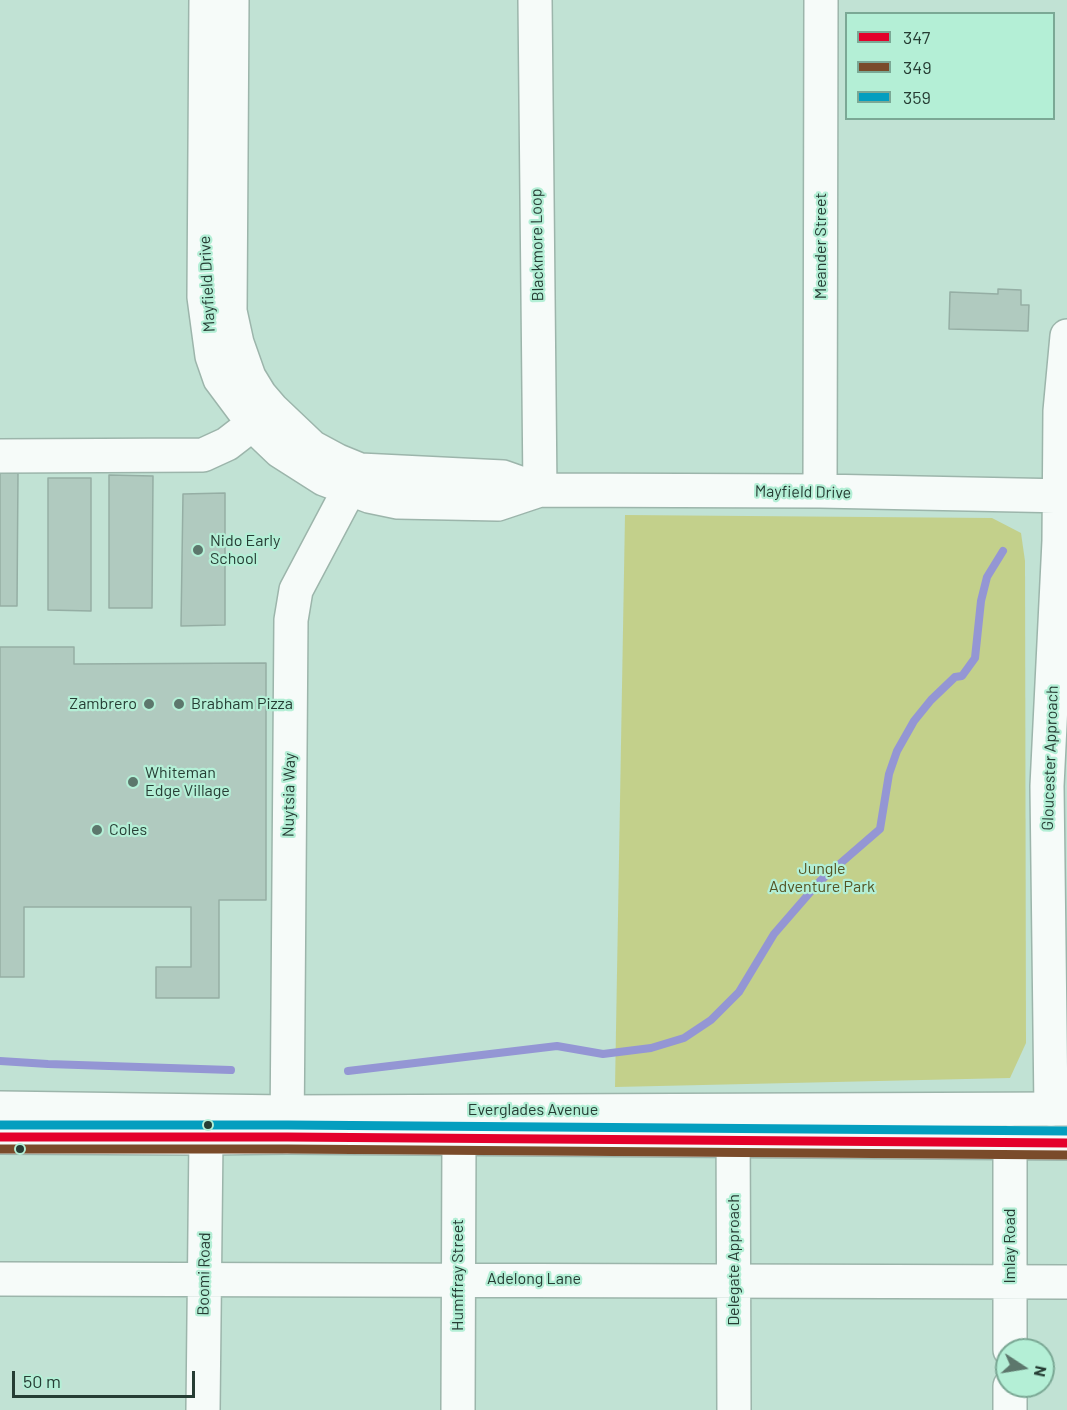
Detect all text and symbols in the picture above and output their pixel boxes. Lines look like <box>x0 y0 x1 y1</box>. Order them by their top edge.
legend <box>845 12 1055 120</box>
text: 347 <box>903 26 930 48</box>
text: 349 <box>903 56 932 78</box>
text: 359 <box>903 86 931 108</box>
street label: Blackmore Loop <box>526 188 548 302</box>
street label: Meander Street <box>811 193 831 299</box>
street label: Mayfield Drive <box>195 235 219 333</box>
street label: Mayfield Drive <box>755 482 851 502</box>
place label: Nido Early School <box>210 531 280 569</box>
marker: Nido Early School <box>191 543 205 557</box>
street label: Gloucester Approach <box>1038 685 1062 831</box>
place label: Zambrero <box>69 694 137 714</box>
place label: Brabham Pizza <box>191 694 293 714</box>
marker: Zambrero <box>142 697 156 711</box>
marker: Brabham Pizza <box>172 697 186 711</box>
street label: Nuytsia Way <box>279 753 299 837</box>
place label: Whiteman Edge Village <box>145 763 230 801</box>
marker: Whiteman Edge Village <box>126 775 140 789</box>
place label: Coles <box>109 820 147 840</box>
marker: Coles <box>90 823 104 837</box>
park label: Jungle Adventure Park <box>769 859 875 897</box>
street label: Everglades Avenue <box>468 1100 598 1120</box>
unlabelled marker <box>202 1119 214 1131</box>
unlabelled marker <box>14 1143 26 1155</box>
street label: Delegate Approach <box>724 1194 744 1326</box>
street label: Imlay Road <box>1000 1208 1020 1284</box>
street label: Humffray Street <box>448 1219 468 1331</box>
street label: Boomi Road <box>194 1232 214 1316</box>
street label: Adelong Lane <box>487 1269 581 1289</box>
north arrow <box>995 1338 1055 1398</box>
scale bar <box>15 1359 198 1397</box>
text: N <box>1031 1364 1052 1379</box>
text: 50 m <box>23 1370 61 1392</box>

